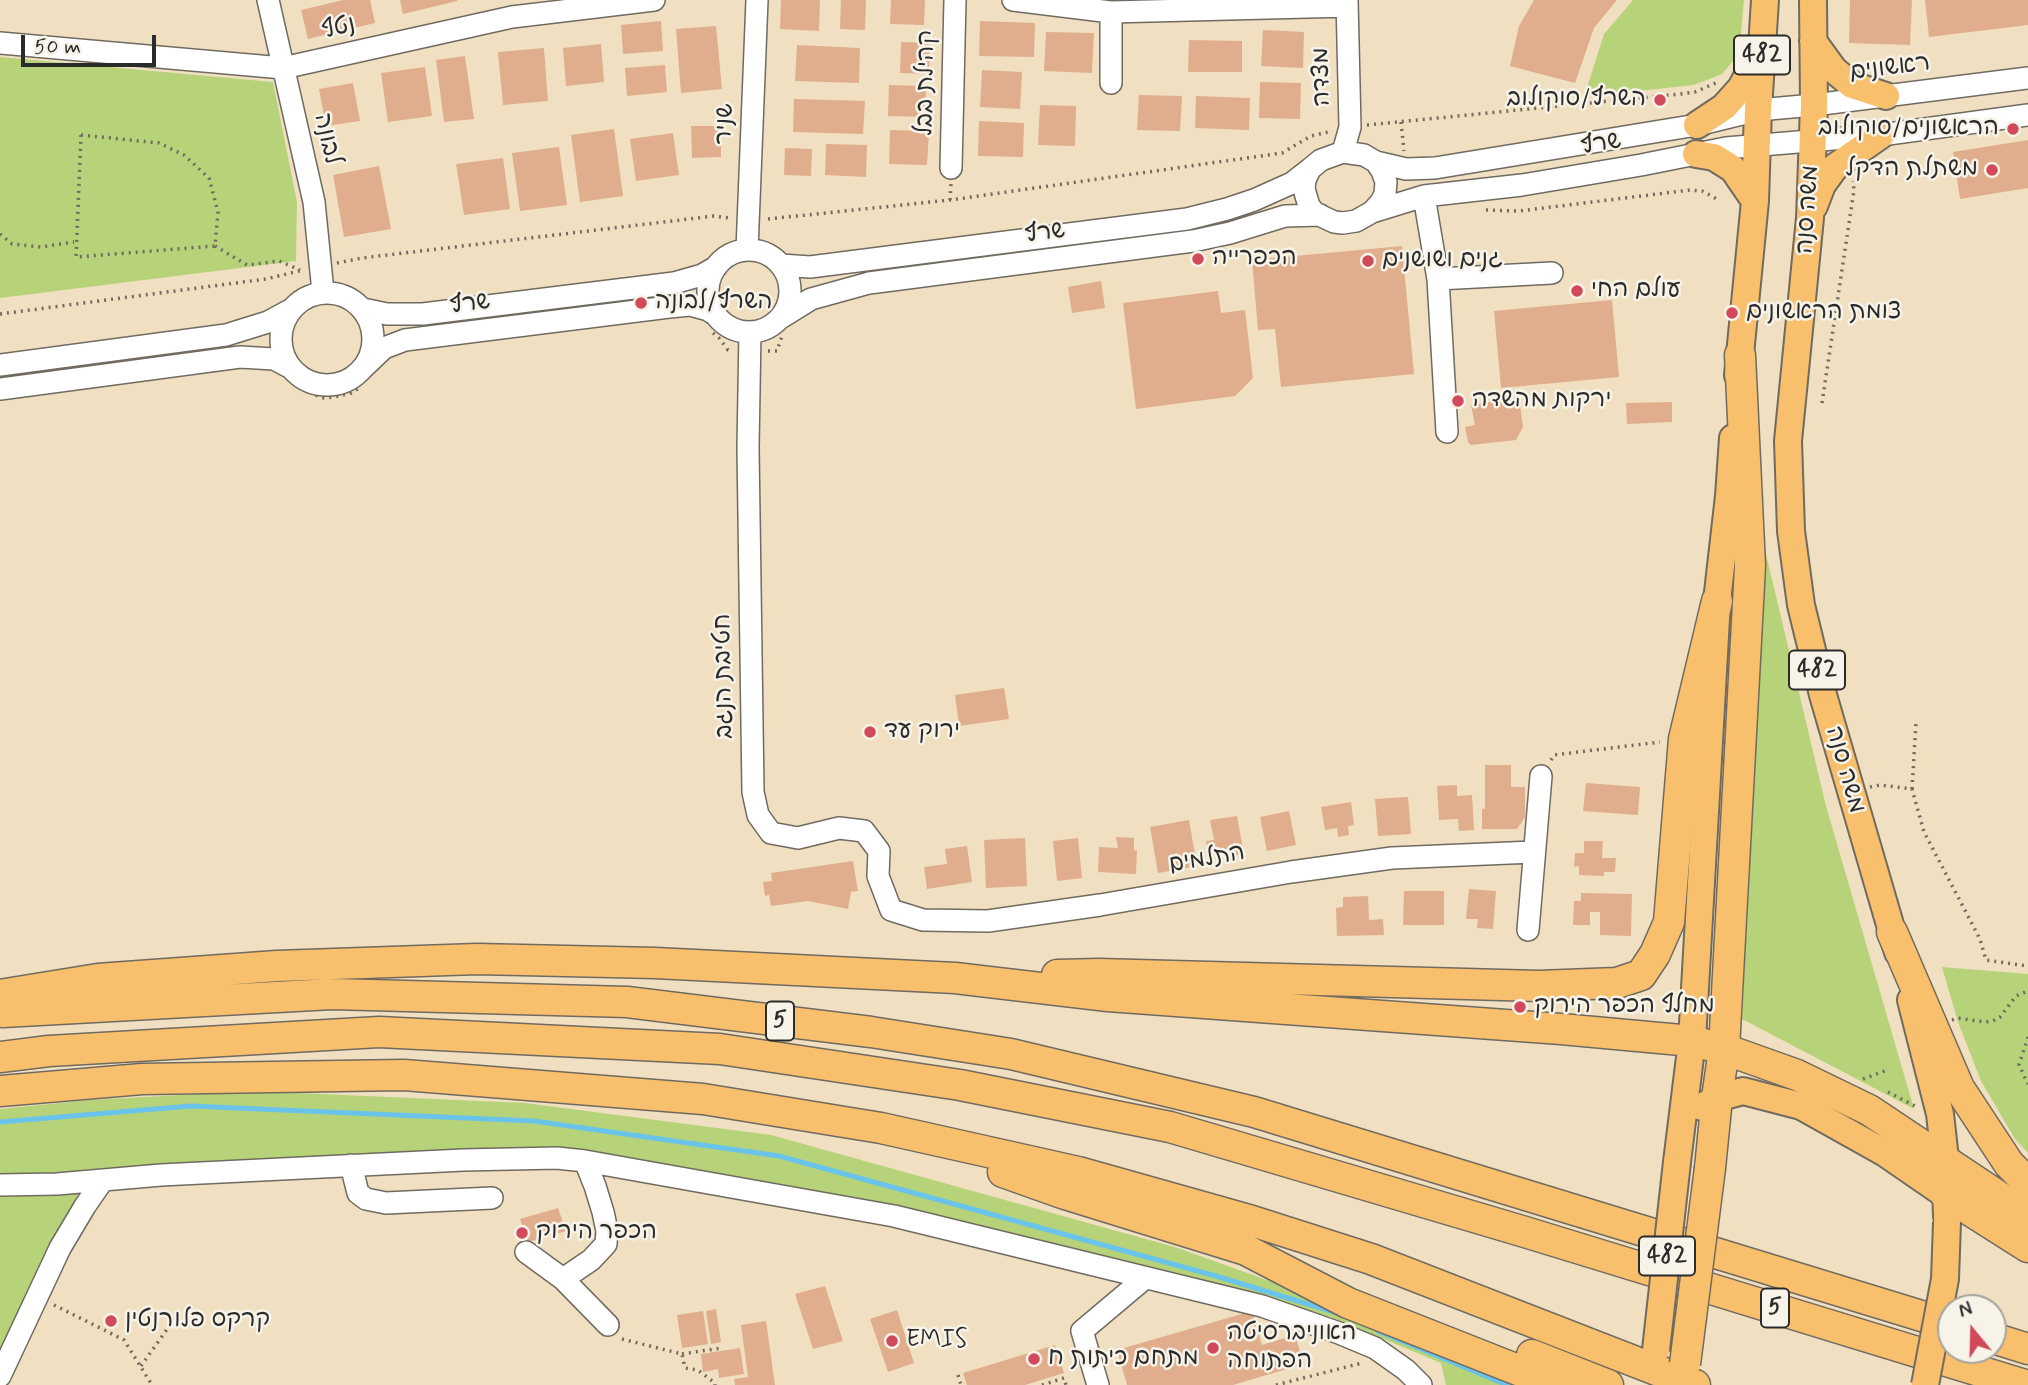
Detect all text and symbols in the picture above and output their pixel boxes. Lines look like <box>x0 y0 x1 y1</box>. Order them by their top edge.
street label: נטף <box>319 11 359 47</box>
scale bar <box>24 21 159 65</box>
street label: קהילת בבל <box>912 30 942 136</box>
text: 50 m <box>34 33 81 61</box>
road number: 482 <box>1734 36 1790 74</box>
street label: מצדה <box>1308 47 1338 107</box>
street label: ראשונים <box>1848 50 1932 88</box>
place label: השרף/סוקולוב <box>1507 86 1646 114</box>
marker: השרף/סוקולוב <box>1652 92 1668 108</box>
street label: שניר <box>711 103 741 145</box>
street label: לבונה <box>306 111 346 167</box>
place label: הראשונים/סוקולוב <box>1818 115 1999 143</box>
marker: הראשונים/סוקולוב <box>2005 121 2021 137</box>
street label: שרף <box>1579 128 1623 162</box>
place label: משתלת הדקל <box>1845 156 1978 184</box>
marker: משתלת הדקל <box>1984 162 2000 178</box>
street label: משה סנה <box>1792 164 1826 256</box>
street label: שרף <box>1023 217 1067 251</box>
place label: הכפרייה <box>1212 245 1297 273</box>
place label: גנים ושושנים <box>1382 247 1503 275</box>
marker: הכפרייה <box>1190 251 1206 267</box>
marker: גנים ושושנים <box>1360 253 1376 269</box>
place label: עולם החי <box>1591 277 1681 305</box>
marker: עולם החי <box>1569 283 1585 299</box>
street label: שרף <box>448 288 492 322</box>
place label: השרף/לבונה <box>655 289 773 317</box>
marker: השרף/לבונה <box>633 295 649 311</box>
place label: צומת הראשונים <box>1746 299 1901 327</box>
marker: צומת הראשונים <box>1724 305 1740 321</box>
place label: ירקות מהשדה <box>1472 387 1611 415</box>
marker: ירקות מהשדה <box>1450 393 1466 409</box>
street label: חטיבת הנגב <box>710 613 740 739</box>
road number: 482 <box>1789 650 1845 690</box>
place label: ירוק עד <box>884 718 960 746</box>
street label: משה סנה <box>1818 723 1870 817</box>
marker: ירוק עד <box>862 724 878 740</box>
street label: התלמים <box>1167 839 1247 881</box>
place label: מחלף הכפר הירוק <box>1534 993 1715 1021</box>
marker: מחלף הכפר הירוק <box>1512 999 1528 1015</box>
road number: 5 <box>766 1002 794 1040</box>
place label: הכפר הירוק <box>536 1219 657 1247</box>
marker: הכפר הירוק <box>514 1225 530 1241</box>
road number: 482 <box>1639 1236 1695 1275</box>
road number: 5 <box>1761 1288 1789 1328</box>
north arrow <box>1937 1294 2007 1364</box>
text: N <box>1956 1297 1976 1324</box>
place label: קרקס פלורנטין <box>125 1307 270 1335</box>
marker: קרקס פלורנטין <box>103 1313 119 1329</box>
place label: האוניברסיטה הפתוחה <box>1227 1320 1356 1376</box>
place label: EMIS <box>906 1327 967 1355</box>
marker: EMIS <box>884 1333 900 1349</box>
marker: האוניברסיטה הפתוחה <box>1205 1340 1221 1356</box>
place label: מתחם כיתות ח <box>1048 1345 1198 1373</box>
marker: מתחם כיתות ח <box>1026 1351 1042 1367</box>

